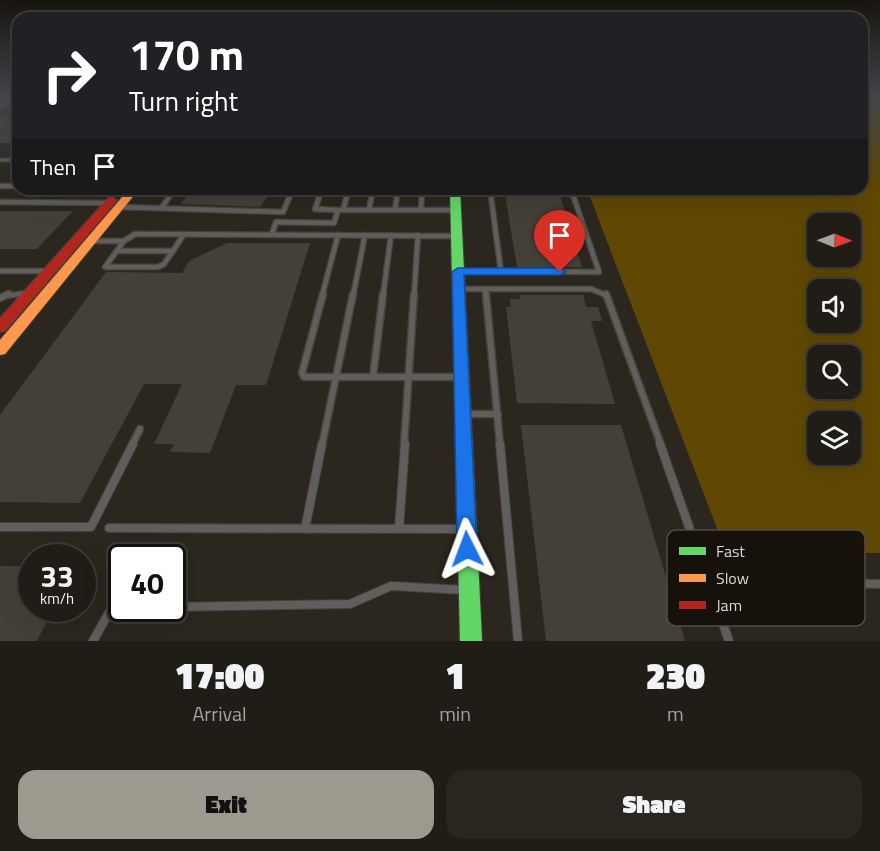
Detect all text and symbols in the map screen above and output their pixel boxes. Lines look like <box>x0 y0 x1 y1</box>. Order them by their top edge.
text: 170 m <box>129 22 244 86</box>
icon: right <box>30 36 108 114</box>
text: Turn right <box>129 80 238 121</box>
text: Then <box>30 150 76 184</box>
icon: arrive <box>88 150 121 183</box>
pin <box>534 210 585 272</box>
north arrow <box>807 213 861 267</box>
map controls <box>807 213 861 465</box>
icon: arrive <box>543 219 576 252</box>
button: sound <box>807 279 861 333</box>
button: search <box>807 345 861 399</box>
button: layers <box>807 411 861 465</box>
position arrow <box>435 517 499 581</box>
legend <box>667 530 865 626</box>
text: Fast <box>716 539 745 563</box>
speed limit sign: 40 <box>108 544 186 622</box>
text: 33 <box>40 553 74 599</box>
text: Slow <box>716 566 749 590</box>
text: km/h <box>40 587 74 610</box>
text: Jam <box>716 593 742 617</box>
text: 17:00 <box>175 648 264 703</box>
text: 1 <box>445 648 465 703</box>
text: 230 <box>646 648 705 703</box>
text: Arrival <box>192 698 247 729</box>
text: min <box>439 698 471 729</box>
text: m <box>667 698 684 729</box>
button: Exit <box>18 770 434 839</box>
button: Share <box>446 770 862 839</box>

